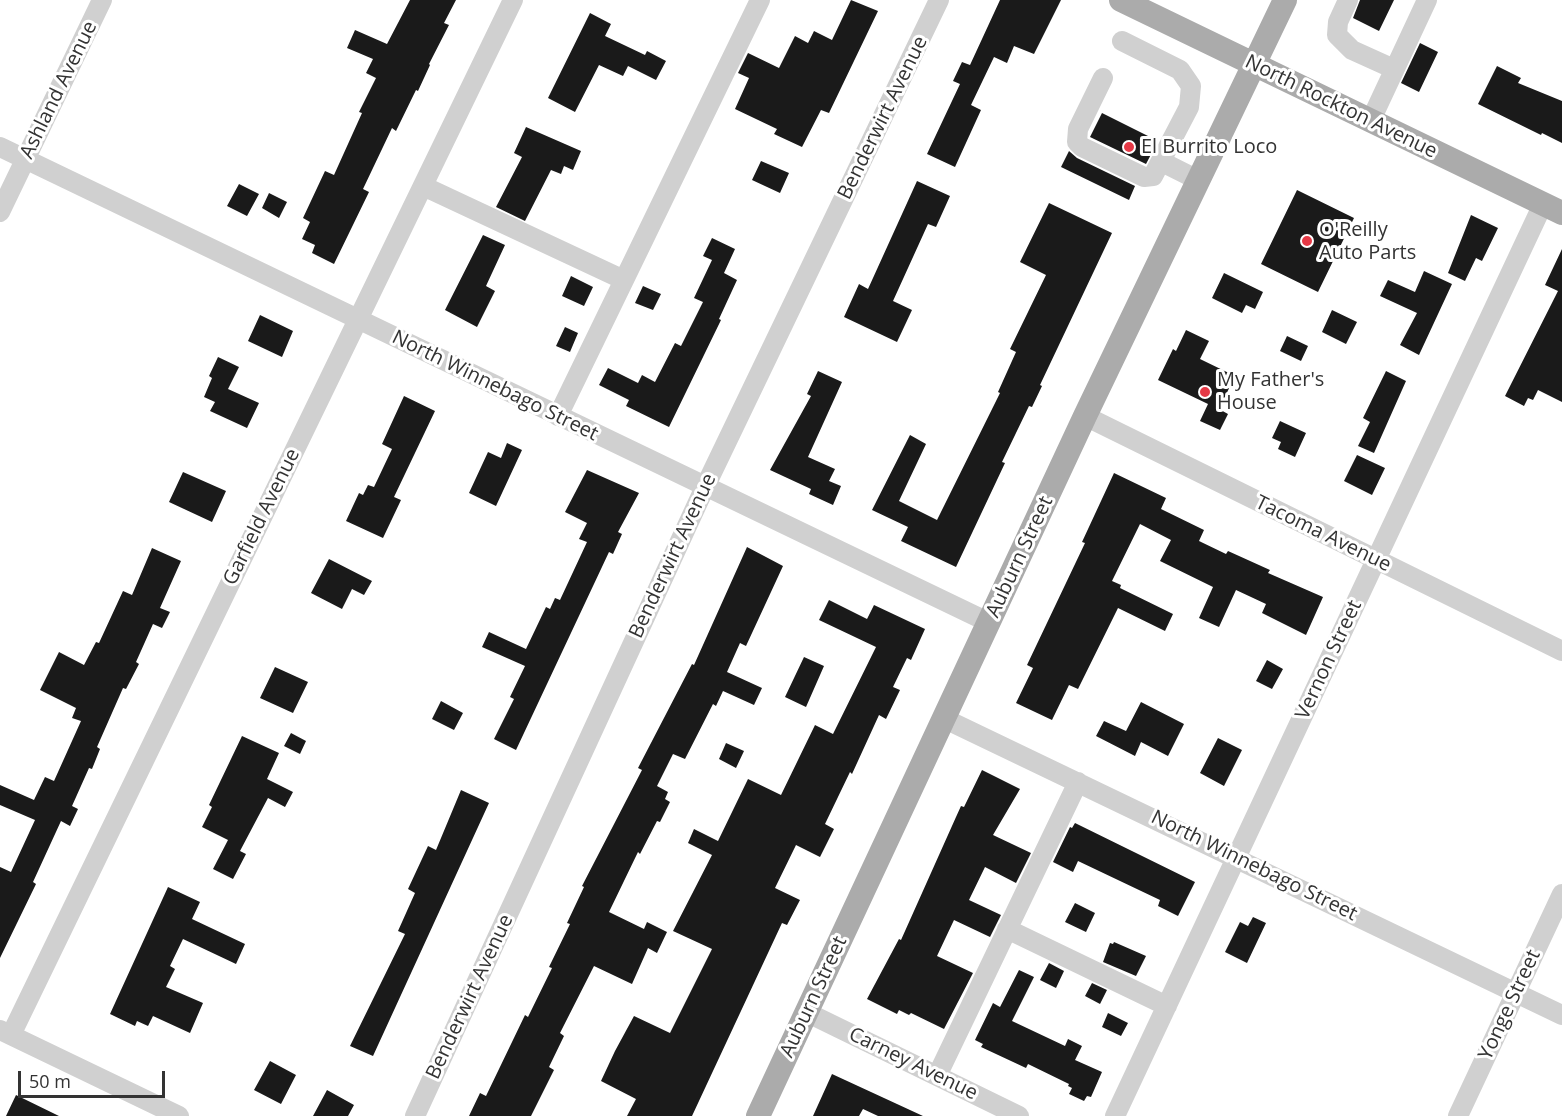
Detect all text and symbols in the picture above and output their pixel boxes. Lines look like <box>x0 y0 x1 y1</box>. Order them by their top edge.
street label: Ashland Avenue <box>15 17 103 163</box>
street label: Benderwirt Avenue <box>833 32 933 204</box>
street label: North Rockton Avenue <box>1241 50 1441 164</box>
place label: El Burrito Loco <box>1141 135 1277 159</box>
marker: El Burrito Loco <box>1122 140 1136 154</box>
place label: O'Reilly Auto Parts <box>1319 218 1416 265</box>
marker: O'Reilly Auto Parts <box>1300 234 1314 248</box>
street label: North Winnebago Street <box>388 326 602 446</box>
place label: My Father's House <box>1217 368 1324 415</box>
marker: My Father's House <box>1198 385 1212 399</box>
street label: Garfield Avenue <box>219 445 305 589</box>
street label: Benderwirt Avenue <box>624 470 722 642</box>
street label: Tacoma Avenue <box>1251 491 1395 577</box>
street label: Auburn Street <box>981 493 1059 621</box>
street label: Vernon Street <box>1291 596 1367 724</box>
street label: North Winnebago Street <box>1147 806 1361 926</box>
street label: Benderwirt Avenue <box>421 911 519 1083</box>
street label: Auburn Street <box>775 933 853 1061</box>
street label: Yonge Street <box>1474 946 1546 1064</box>
street label: Carney Avenue <box>845 1022 981 1106</box>
scale bar <box>21 1059 168 1097</box>
text: 50 m <box>29 1069 71 1093</box>

